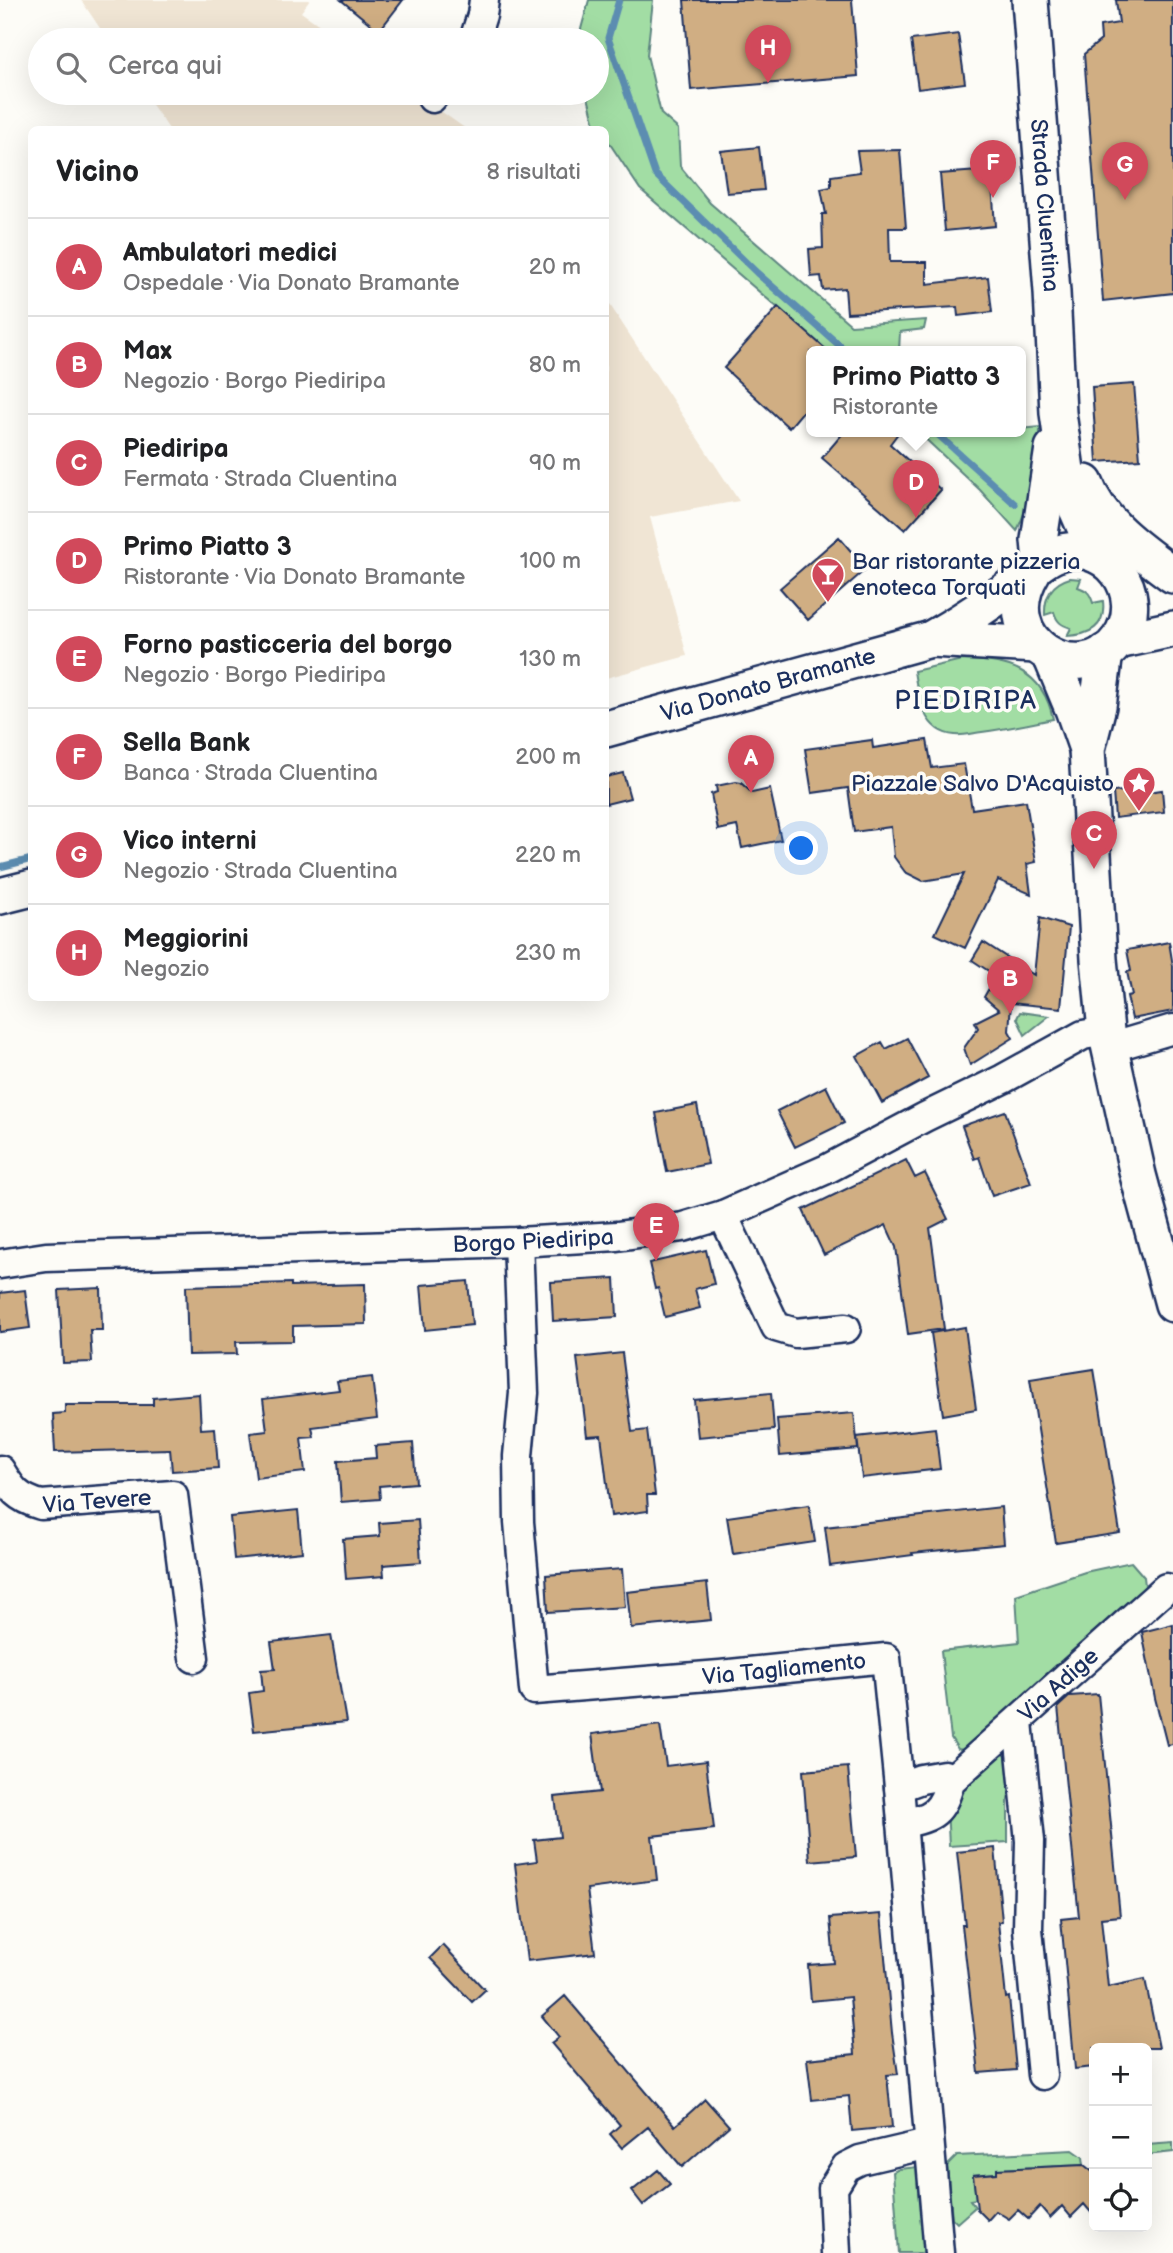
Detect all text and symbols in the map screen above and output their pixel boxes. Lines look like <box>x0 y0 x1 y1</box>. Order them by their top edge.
pin: H <box>745 25 791 83</box>
search box <box>28 28 609 105</box>
icon: search <box>52 48 90 86</box>
text: Cerca qui <box>108 51 222 82</box>
street label: Strada Cluentina <box>1024 118 1065 293</box>
pin: F <box>970 140 1016 198</box>
pin: G <box>1102 142 1148 200</box>
text: Vicino <box>56 154 139 190</box>
text: 8 risultati <box>487 158 581 186</box>
text: Ambulatori medici <box>123 238 337 269</box>
text: A <box>72 253 86 281</box>
text: 20 m <box>529 253 581 281</box>
text: Ospedale · Via Donato Bramante <box>123 269 460 297</box>
text: Max <box>123 336 172 367</box>
popup <box>806 346 1026 437</box>
text: B <box>71 351 87 379</box>
text: 80 m <box>529 351 581 379</box>
text: Primo Piatto 3 <box>832 362 1000 393</box>
text: Negozio · Borgo Piediripa <box>123 367 386 395</box>
text: Ristorante <box>832 393 938 421</box>
text: Piediripa <box>123 434 229 465</box>
text: C <box>71 449 87 477</box>
text: 90 m <box>529 449 581 477</box>
pin: D <box>893 460 939 518</box>
text: Fermata · Strada Cluentina <box>123 465 398 493</box>
text: Primo Piatto 3 <box>123 532 292 563</box>
text: D <box>71 547 87 575</box>
text: 100 m <box>520 547 581 575</box>
place label: Bar ristorante pizzeria enoteca Torquati <box>852 548 1081 602</box>
bar icon: Bar ristorante pizzeria enoteca Torquati <box>809 555 847 604</box>
text: Ristorante · Via Donato Bramante <box>123 563 465 591</box>
text: Forno pasticceria del borgo <box>123 630 452 661</box>
street label: Via Donato Bramante <box>658 642 879 728</box>
text: E <box>72 645 86 673</box>
text: 130 m <box>519 645 581 673</box>
text: Negozio · Borgo Piediripa <box>123 661 386 689</box>
district label: PIEDIRIPA <box>894 686 1038 717</box>
text: Sella Bank <box>123 728 250 759</box>
pin: A <box>728 735 774 793</box>
text: F <box>72 743 86 771</box>
text: 200 m <box>515 743 581 771</box>
text: Banca · Strada Cluentina <box>123 759 378 787</box>
place icon: Piazzale Salvo D'Acquisto <box>1120 764 1158 813</box>
place label: Piazzale Salvo D'Acquisto <box>851 770 1114 798</box>
pin: C <box>1071 811 1117 869</box>
text: Vico interni <box>123 826 257 857</box>
your location <box>784 831 818 865</box>
text: G <box>71 841 87 869</box>
text: 220 m <box>515 841 581 869</box>
text: Negozio · Strada Cluentina <box>123 857 398 885</box>
text: Meggiorini <box>123 924 249 955</box>
text: H <box>70 939 88 967</box>
text: 230 m <box>515 939 581 967</box>
text: Negozio <box>123 955 210 983</box>
pin: B <box>987 956 1033 1014</box>
pin: E <box>633 1203 679 1261</box>
street label: Borgo Piediripa <box>452 1223 615 1259</box>
street label: Via Tevere <box>42 1484 152 1520</box>
street label: Via Adige <box>1013 1642 1105 1728</box>
street label: Via Tagliamento <box>701 1647 867 1691</box>
map controls <box>1089 2043 1152 2232</box>
button: + <box>1089 2043 1152 2106</box>
button: − <box>1089 2106 1152 2169</box>
button: locate <box>1089 2169 1152 2232</box>

